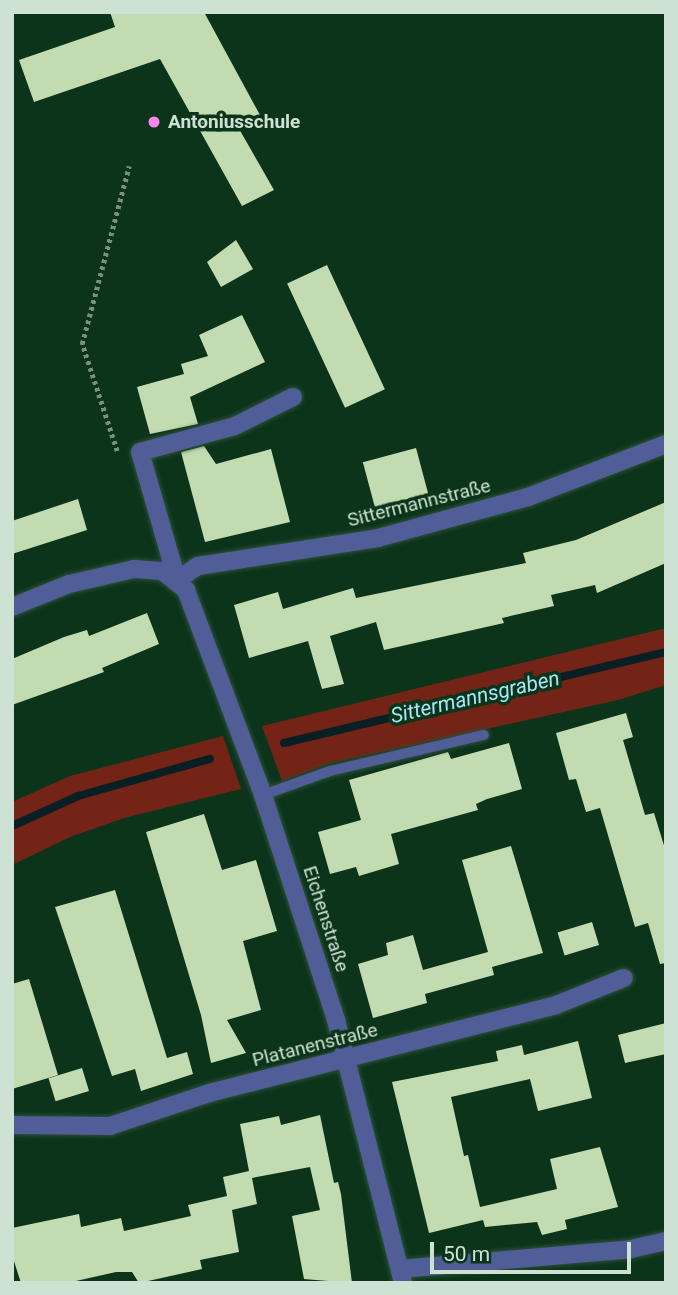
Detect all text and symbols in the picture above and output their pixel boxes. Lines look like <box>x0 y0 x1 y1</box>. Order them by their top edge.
place label: Antoniusschule <box>168 111 300 133</box>
marker: Antoniusschule <box>146 114 162 130</box>
street label: Sittermannstraße <box>345 474 493 532</box>
water label: Sittermannsgraben <box>388 665 562 729</box>
street label: Eichenstraße <box>298 863 354 975</box>
street label: Platanenstraße <box>250 1018 380 1072</box>
scale bar <box>433 1228 634 1272</box>
text: 50 m <box>443 1242 490 1266</box>

